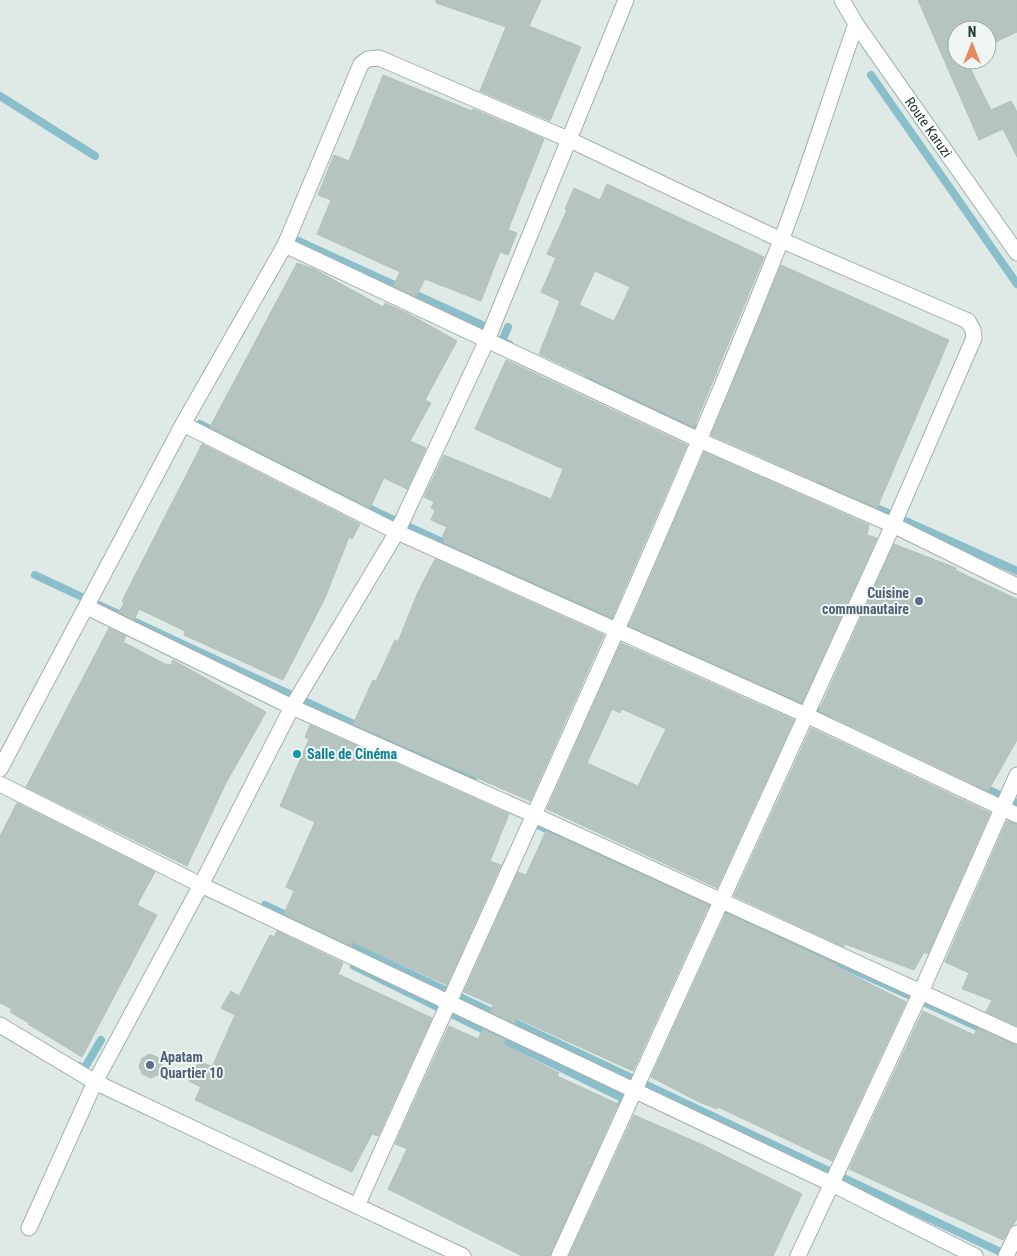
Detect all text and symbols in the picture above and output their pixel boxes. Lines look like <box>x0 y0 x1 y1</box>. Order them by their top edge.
north arrow <box>947 20 997 70</box>
text: N <box>968 24 976 40</box>
street label: Route Karuzi <box>902 94 955 160</box>
place label: Cuisine communautaire <box>822 585 909 617</box>
marker: Cuisine communautaire <box>913 595 925 607</box>
place label: Salle de Cinéma <box>307 746 397 762</box>
marker: Salle de Cinéma <box>291 748 303 760</box>
place label: Apatam Quartier 10 <box>160 1049 223 1081</box>
marker: Apatam Quartier 10 <box>144 1059 156 1071</box>

